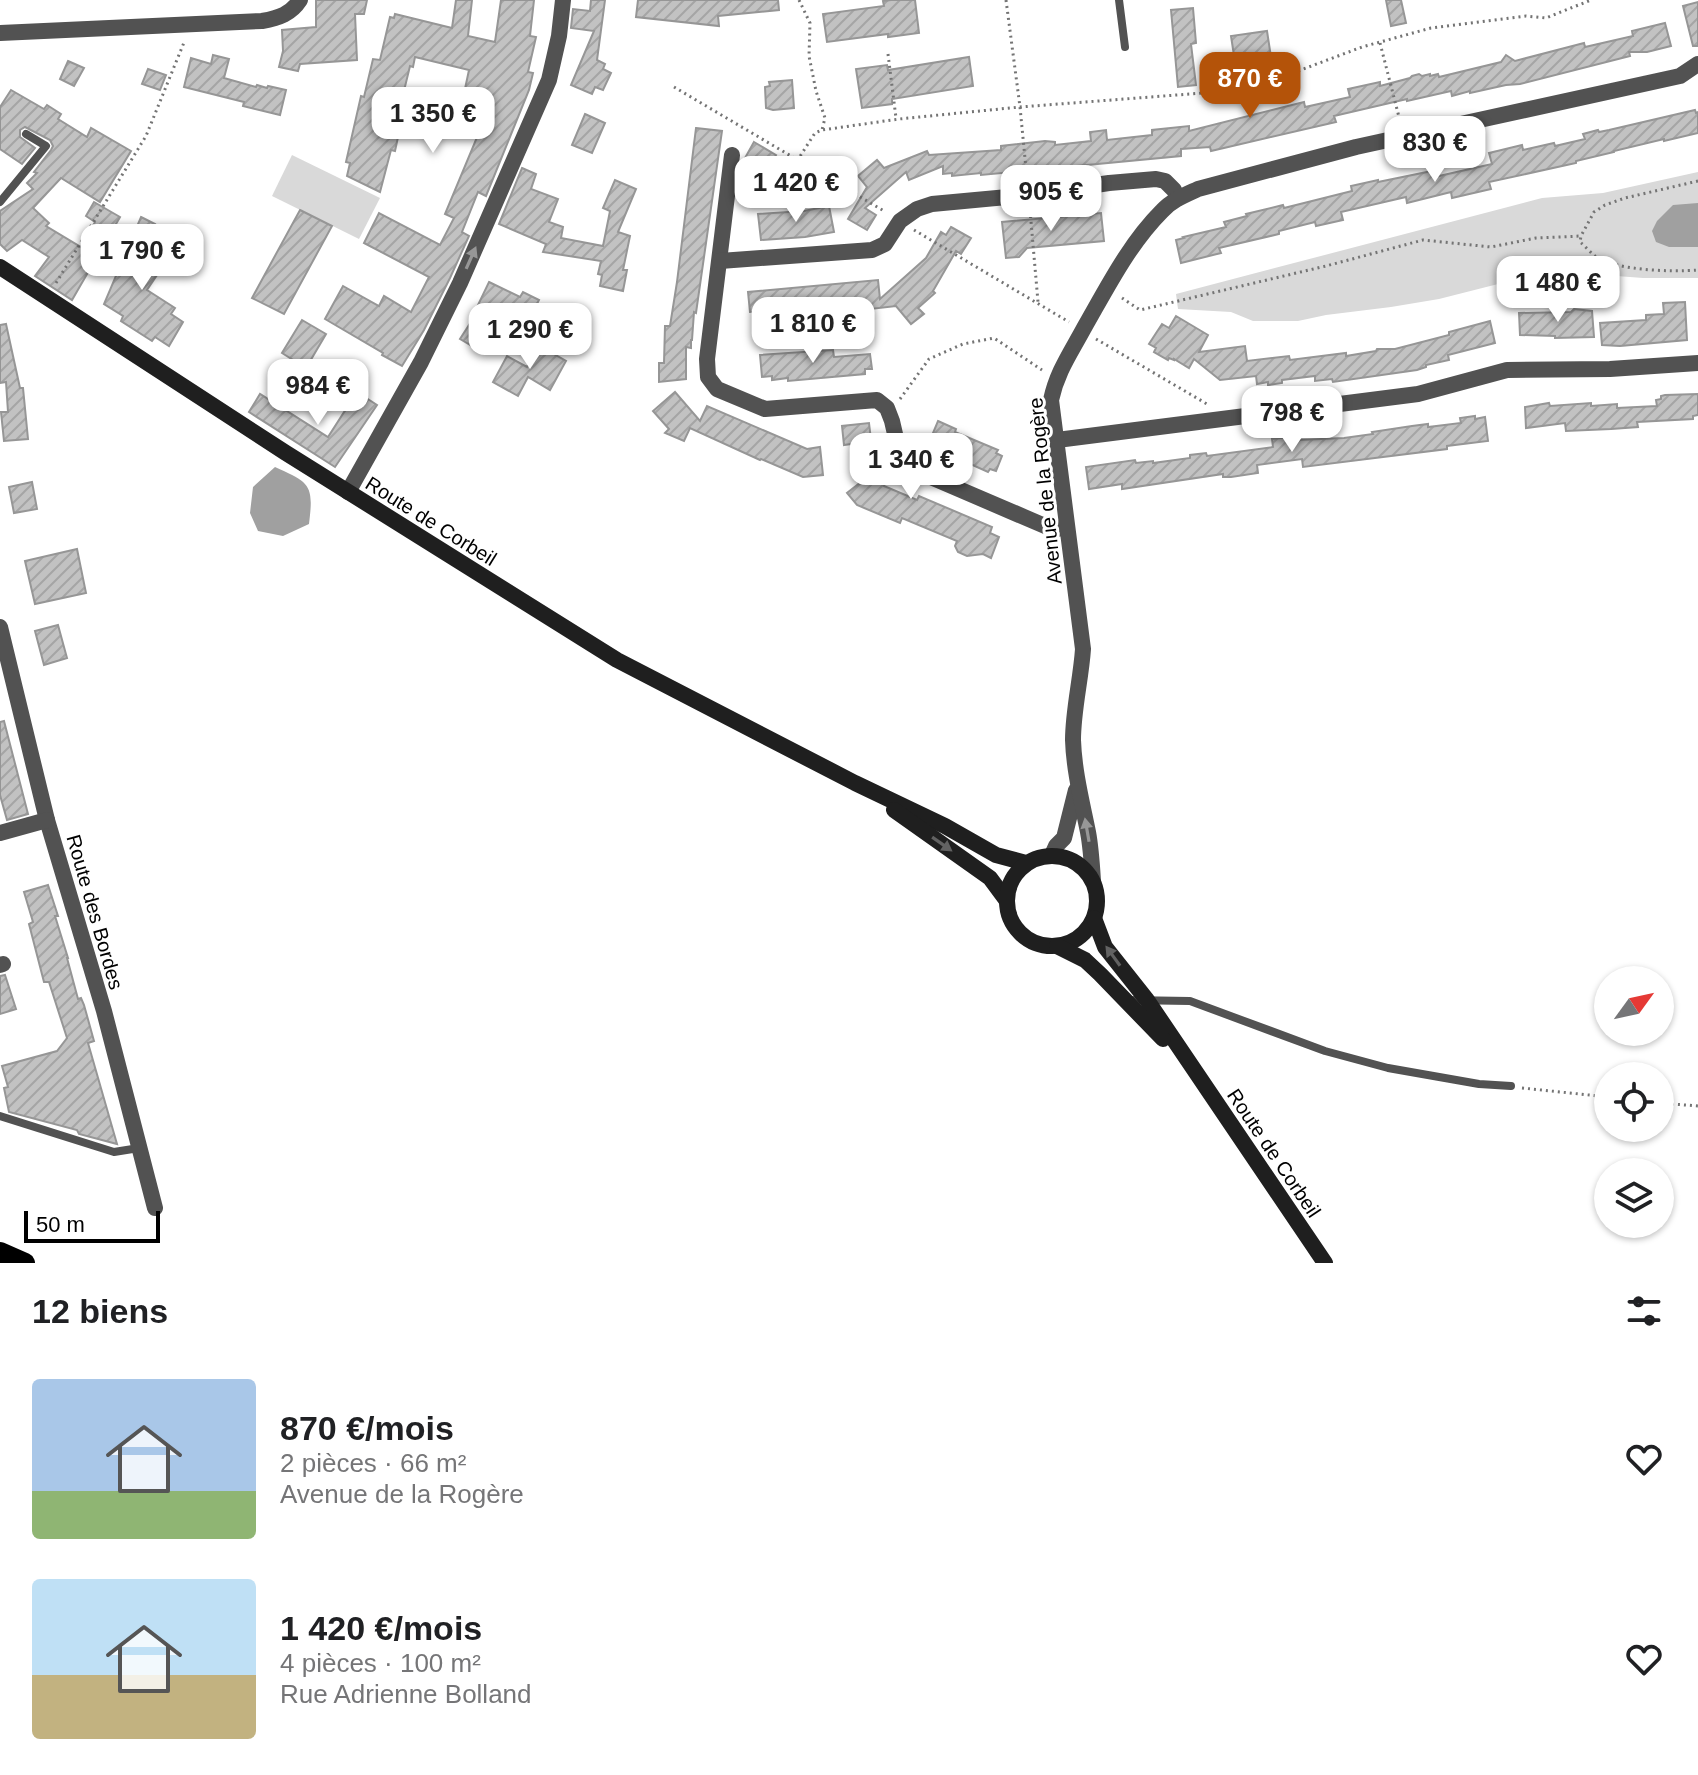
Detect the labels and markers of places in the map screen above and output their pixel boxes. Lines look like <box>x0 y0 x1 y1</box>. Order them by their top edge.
pin: 870 € <box>1194 52 1306 120</box>
pin: 1 350 € <box>359 87 507 155</box>
pin: 830 € <box>1379 116 1491 184</box>
pin: 1 420 € <box>722 156 870 224</box>
pin: 905 € <box>995 165 1107 233</box>
pin: 1 790 € <box>68 224 216 292</box>
pin: 1 480 € <box>1484 256 1632 324</box>
pin: 1 810 € <box>739 297 887 365</box>
pin: 1 290 € <box>456 303 604 371</box>
pin: 984 € <box>262 359 374 427</box>
pin: 798 € <box>1236 386 1348 454</box>
pin: 1 340 € <box>837 433 985 501</box>

